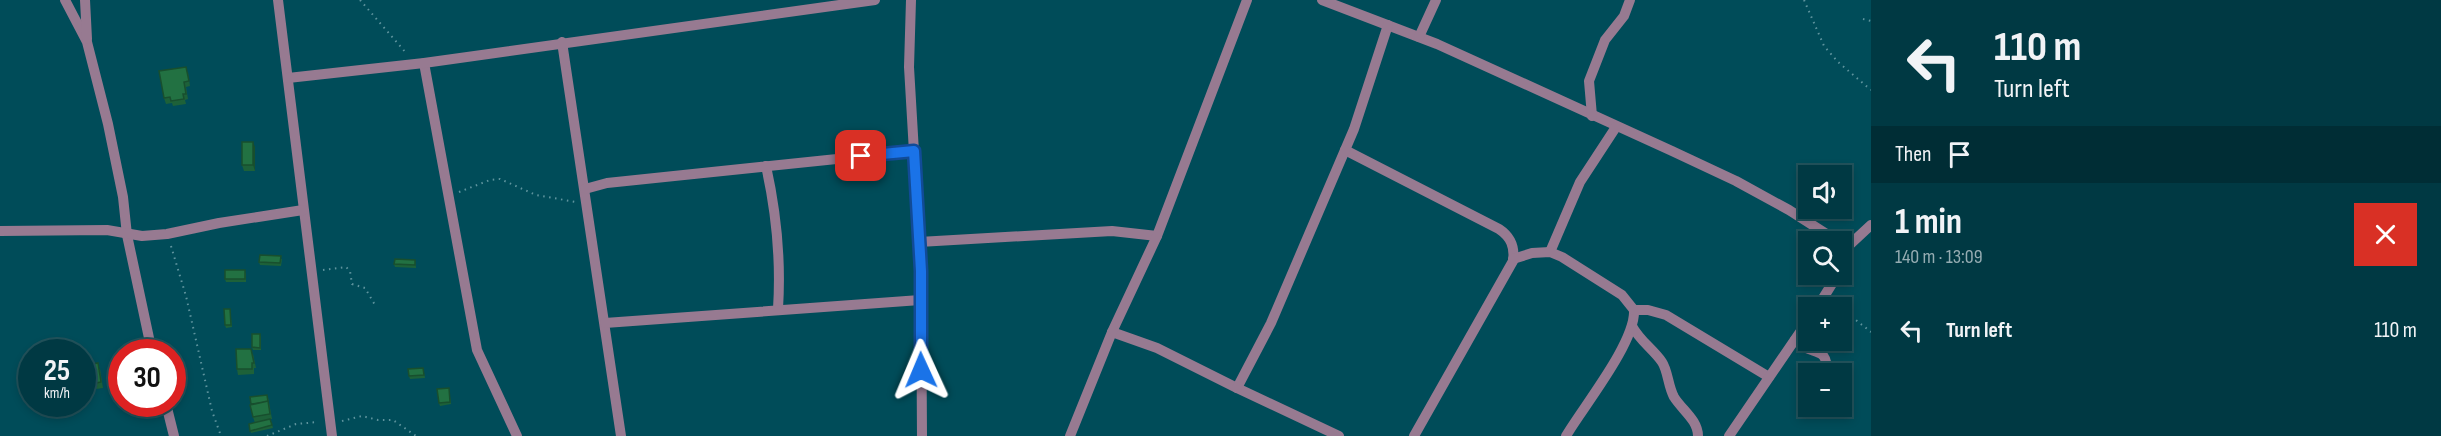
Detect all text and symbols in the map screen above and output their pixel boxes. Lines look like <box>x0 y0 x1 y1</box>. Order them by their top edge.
text: 110 m <box>1994 22 2081 73</box>
icon: left <box>1895 24 1973 102</box>
text: Turn left <box>1994 73 2070 105</box>
pin <box>835 130 886 181</box>
icon: arrive <box>1943 138 1976 171</box>
icon: arrive <box>844 139 877 172</box>
text: Then <box>1895 141 1931 168</box>
map controls <box>1798 165 1852 417</box>
button: sound <box>1798 165 1852 219</box>
text: 1 min <box>1895 201 1962 244</box>
button: close <box>2354 203 2417 266</box>
button: search <box>1798 231 1852 285</box>
text: 140 m · 13:09 <box>1895 245 1983 269</box>
button: + <box>1798 297 1852 351</box>
icon: left <box>1895 314 1928 347</box>
text: Turn left <box>1946 317 2012 344</box>
text: 110 m <box>2374 317 2417 344</box>
position arrow <box>889 338 953 402</box>
speed limit sign: 30 <box>108 339 186 417</box>
text: 25 <box>44 353 70 389</box>
button: − <box>1798 363 1852 417</box>
text: km/h <box>44 384 70 403</box>

